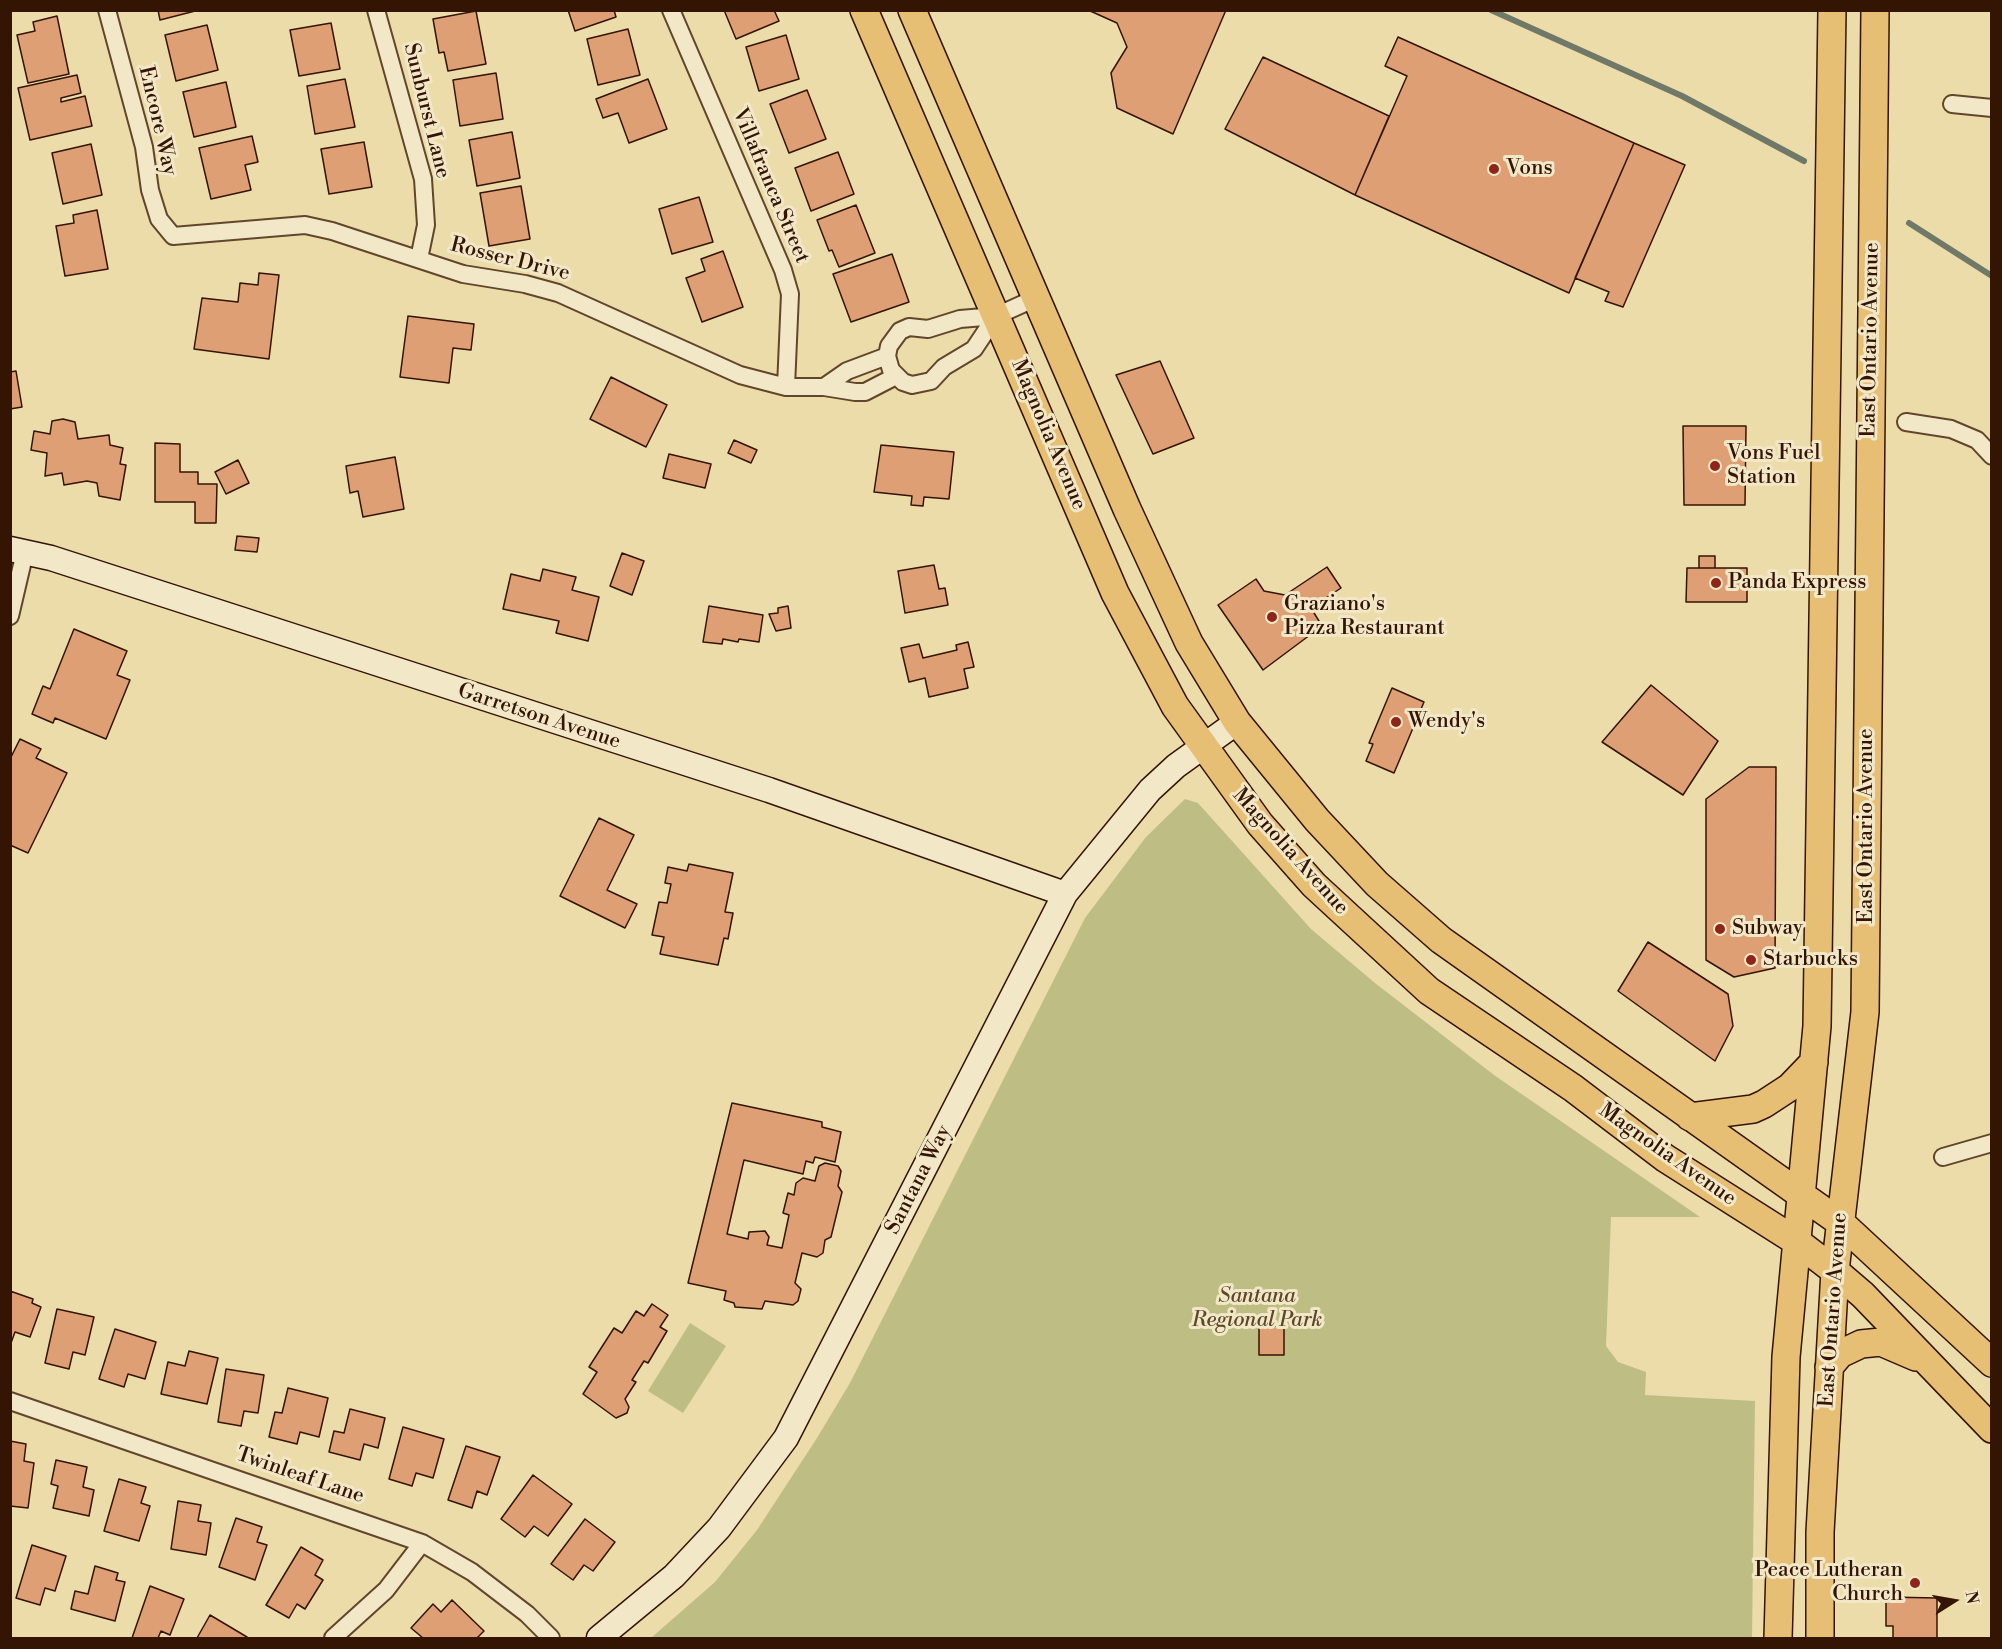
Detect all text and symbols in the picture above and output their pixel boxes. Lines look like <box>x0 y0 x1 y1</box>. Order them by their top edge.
street label: Sunburst Lane <box>397 41 455 181</box>
street label: Encore Way <box>132 64 182 178</box>
street label: Villafranca Street <box>726 105 814 267</box>
place label: Vons <box>1506 156 1553 182</box>
marker: Vons <box>1487 162 1501 176</box>
street label: Rosser Drive <box>448 233 572 287</box>
street label: East Ontario Avenue <box>1857 242 1885 438</box>
street label: Magnolia Avenue <box>1005 356 1091 514</box>
place label: Vons Fuel Station <box>1727 441 1820 491</box>
marker: Vons Fuel Station <box>1708 459 1722 473</box>
place label: Panda Express <box>1728 570 1866 596</box>
marker: Panda Express <box>1709 576 1723 590</box>
place label: Graziano's Pizza Restaurant <box>1284 592 1445 642</box>
marker: Graziano's Pizza Restaurant <box>1265 610 1279 624</box>
street label: Garretson Avenue <box>454 679 624 755</box>
place label: Wendy's <box>1408 709 1485 735</box>
marker: Wendy's <box>1389 715 1403 729</box>
street label: East Ontario Avenue <box>1854 728 1880 924</box>
street label: Magnolia Avenue <box>1227 783 1353 921</box>
place label: Subway <box>1732 916 1803 942</box>
marker: Subway <box>1713 922 1727 936</box>
place label: Starbucks <box>1763 947 1858 973</box>
marker: Starbucks <box>1744 953 1758 967</box>
street label: Magnolia Avenue <box>1594 1098 1740 1212</box>
street label: Santana Way <box>881 1121 957 1239</box>
street label: East Ontario Avenue <box>1815 1212 1853 1408</box>
park label: Santana Regional Park <box>1192 1284 1322 1334</box>
street label: Twinleaf Lane <box>233 1442 367 1510</box>
place label: Peace Lutheran Church <box>1754 1558 1903 1608</box>
north arrow <box>1924 1571 1984 1631</box>
marker: Peace Lutheran Church <box>1908 1576 1922 1590</box>
text: N <box>1961 1589 1983 1606</box>

